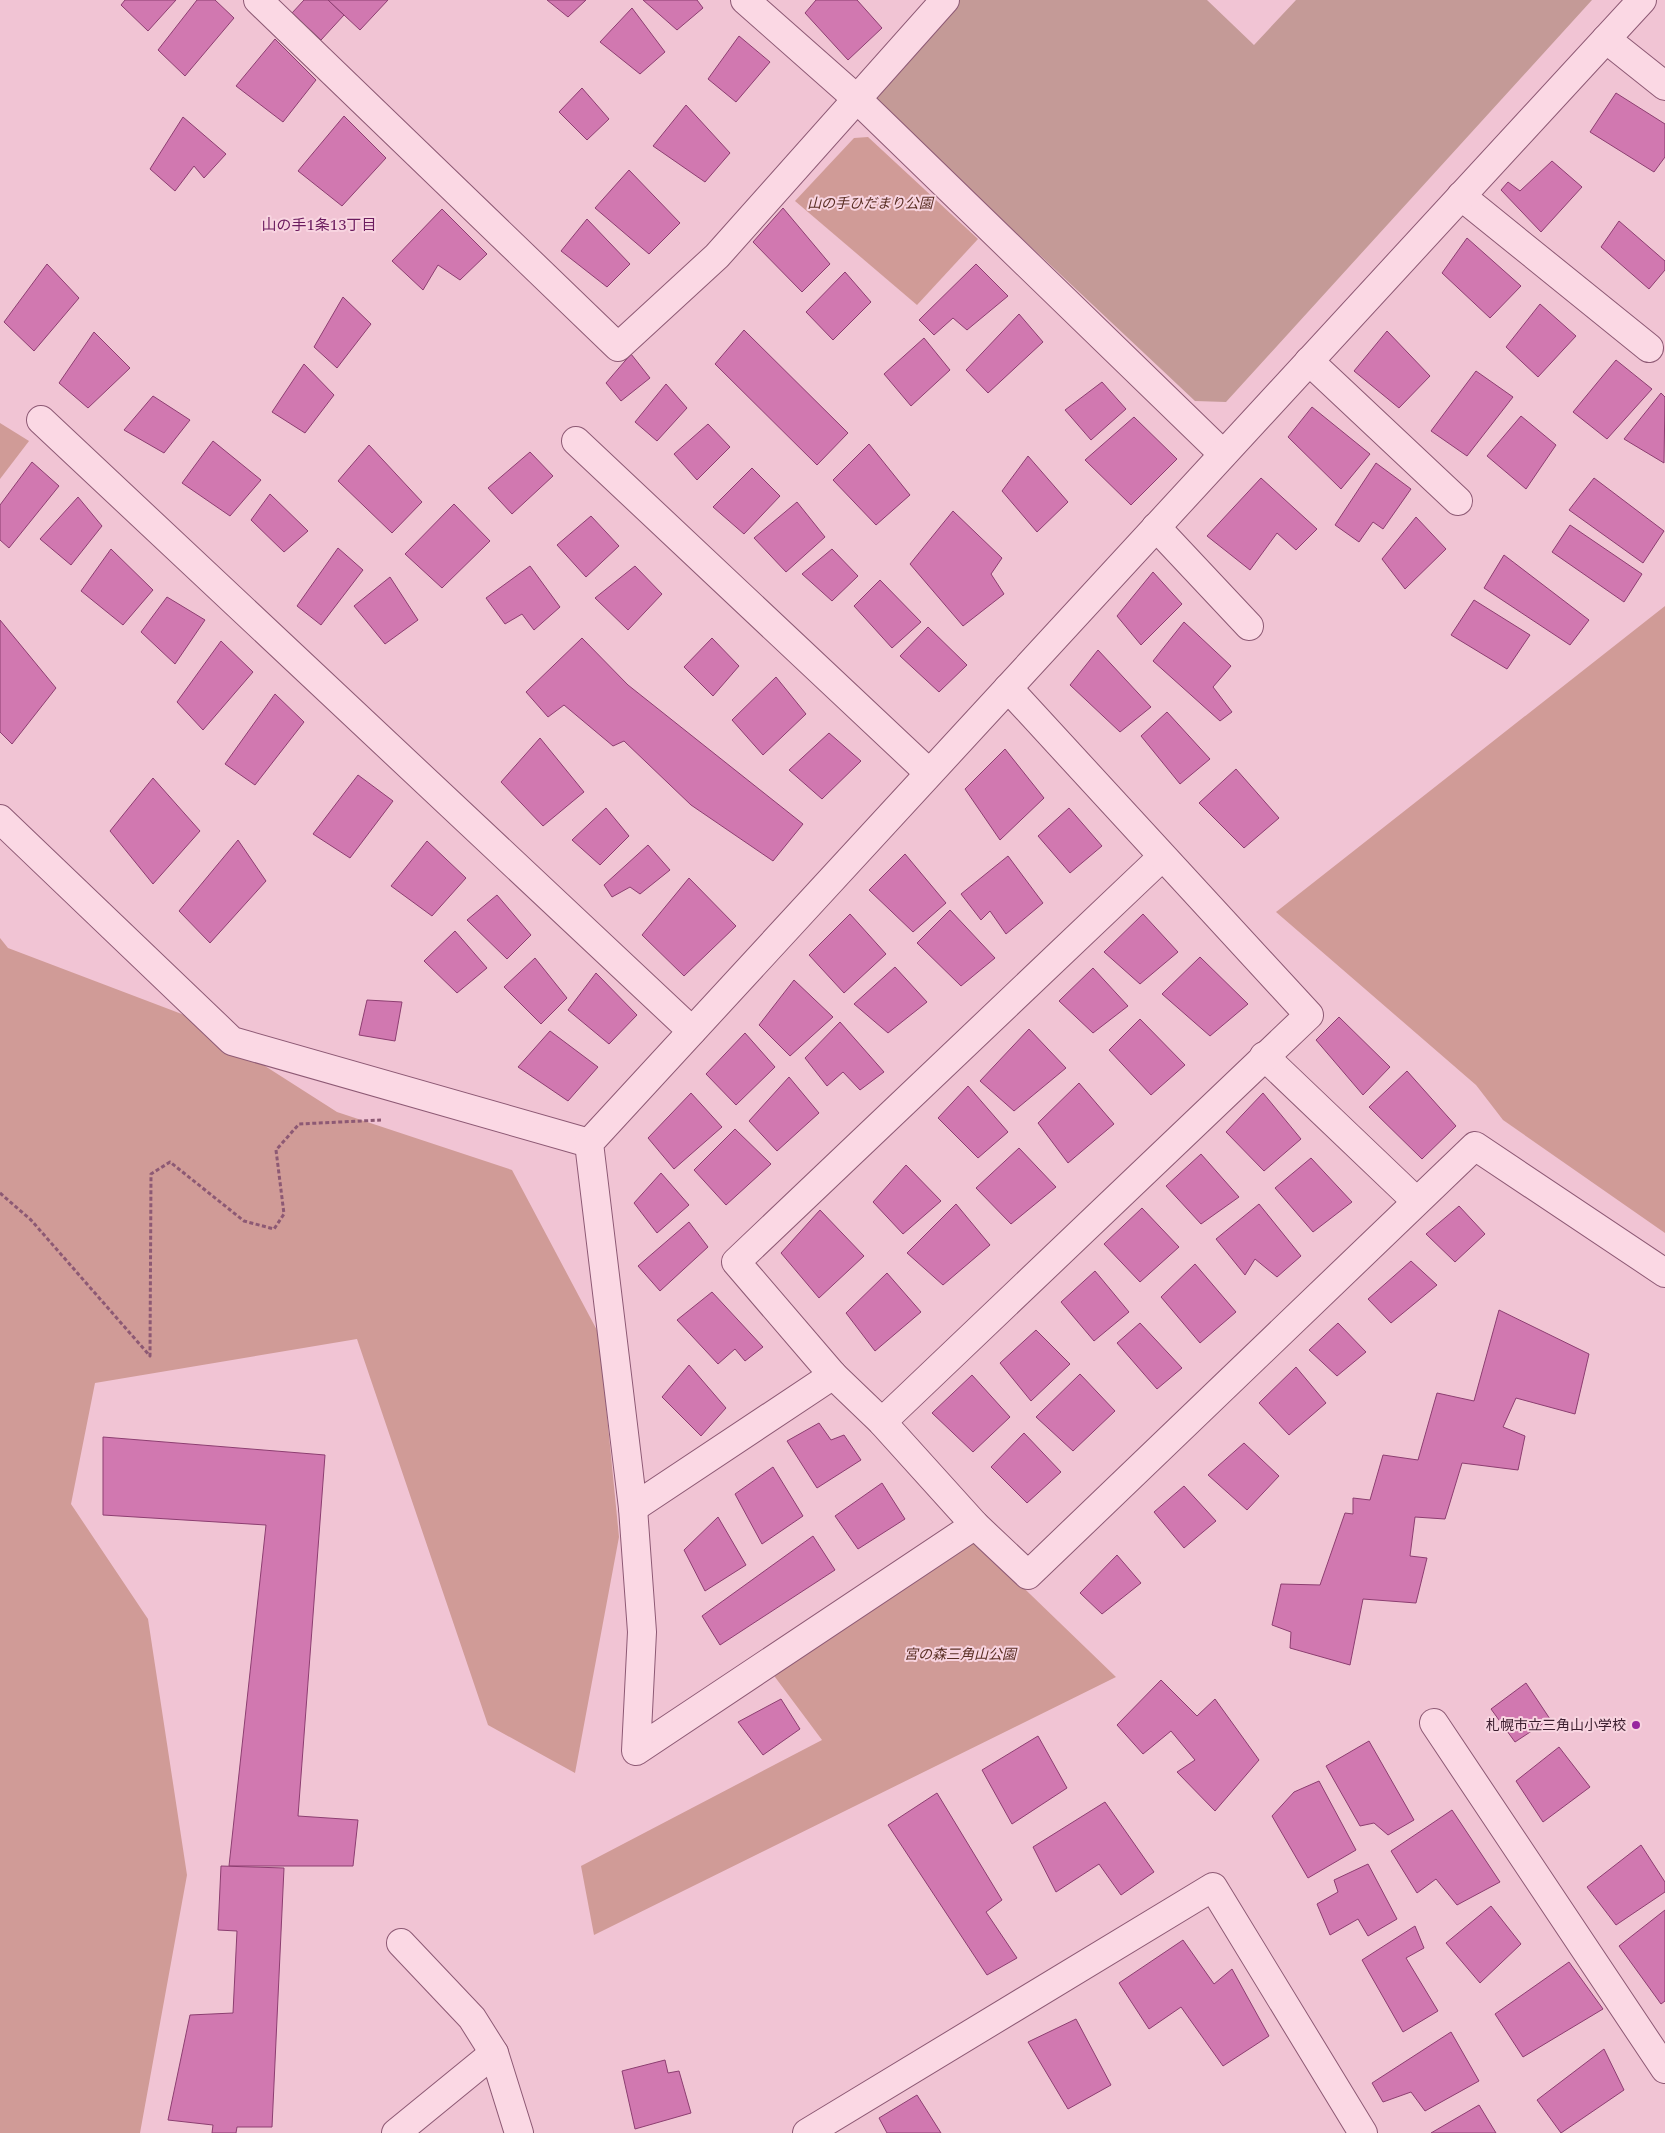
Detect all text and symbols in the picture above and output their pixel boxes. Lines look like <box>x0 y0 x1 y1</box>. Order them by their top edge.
park label: 山の手ひだまり公園 <box>807 193 935 212</box>
district label: 山の手1条13丁目 <box>261 214 377 234</box>
park label: 宮の森三角山公園 <box>904 1644 1018 1663</box>
place label: 札幌市立三角山小学校 <box>1486 1715 1626 1734</box>
marker: 札幌市立三角山小学校 <box>1630 1719 1642 1731</box>

